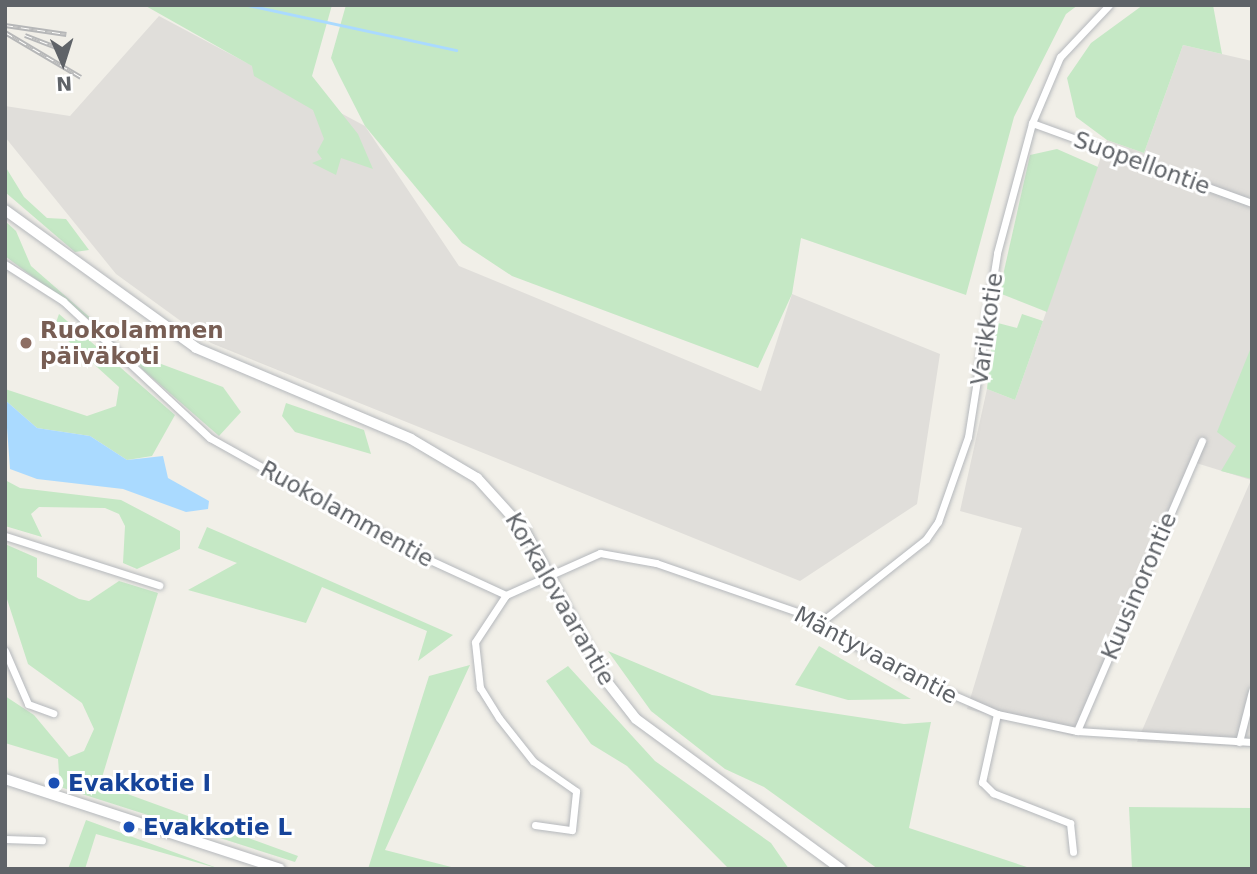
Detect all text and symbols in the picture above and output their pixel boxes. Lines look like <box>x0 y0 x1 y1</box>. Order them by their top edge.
north arrow <box>28 28 98 98</box>
text: N <box>56 73 73 95</box>
street label: Suopellontie <box>1070 126 1214 200</box>
street label: Varikkotie <box>965 271 1009 387</box>
place label: Ruokolammen päiväkoti <box>40 316 224 370</box>
marker: Ruokolammen päiväkoti <box>18 335 34 351</box>
street label: Ruokolammentie <box>256 455 438 573</box>
street label: Korkalovaarantie <box>499 508 621 690</box>
street label: Kuusinorontie <box>1096 508 1182 664</box>
street label: Mäntyvaarantie <box>790 600 962 710</box>
place label: Evakkotie I <box>68 769 211 797</box>
marker: Evakkotie I <box>46 775 62 791</box>
place label: Evakkotie L <box>143 813 292 841</box>
marker: Evakkotie L <box>121 819 137 835</box>

